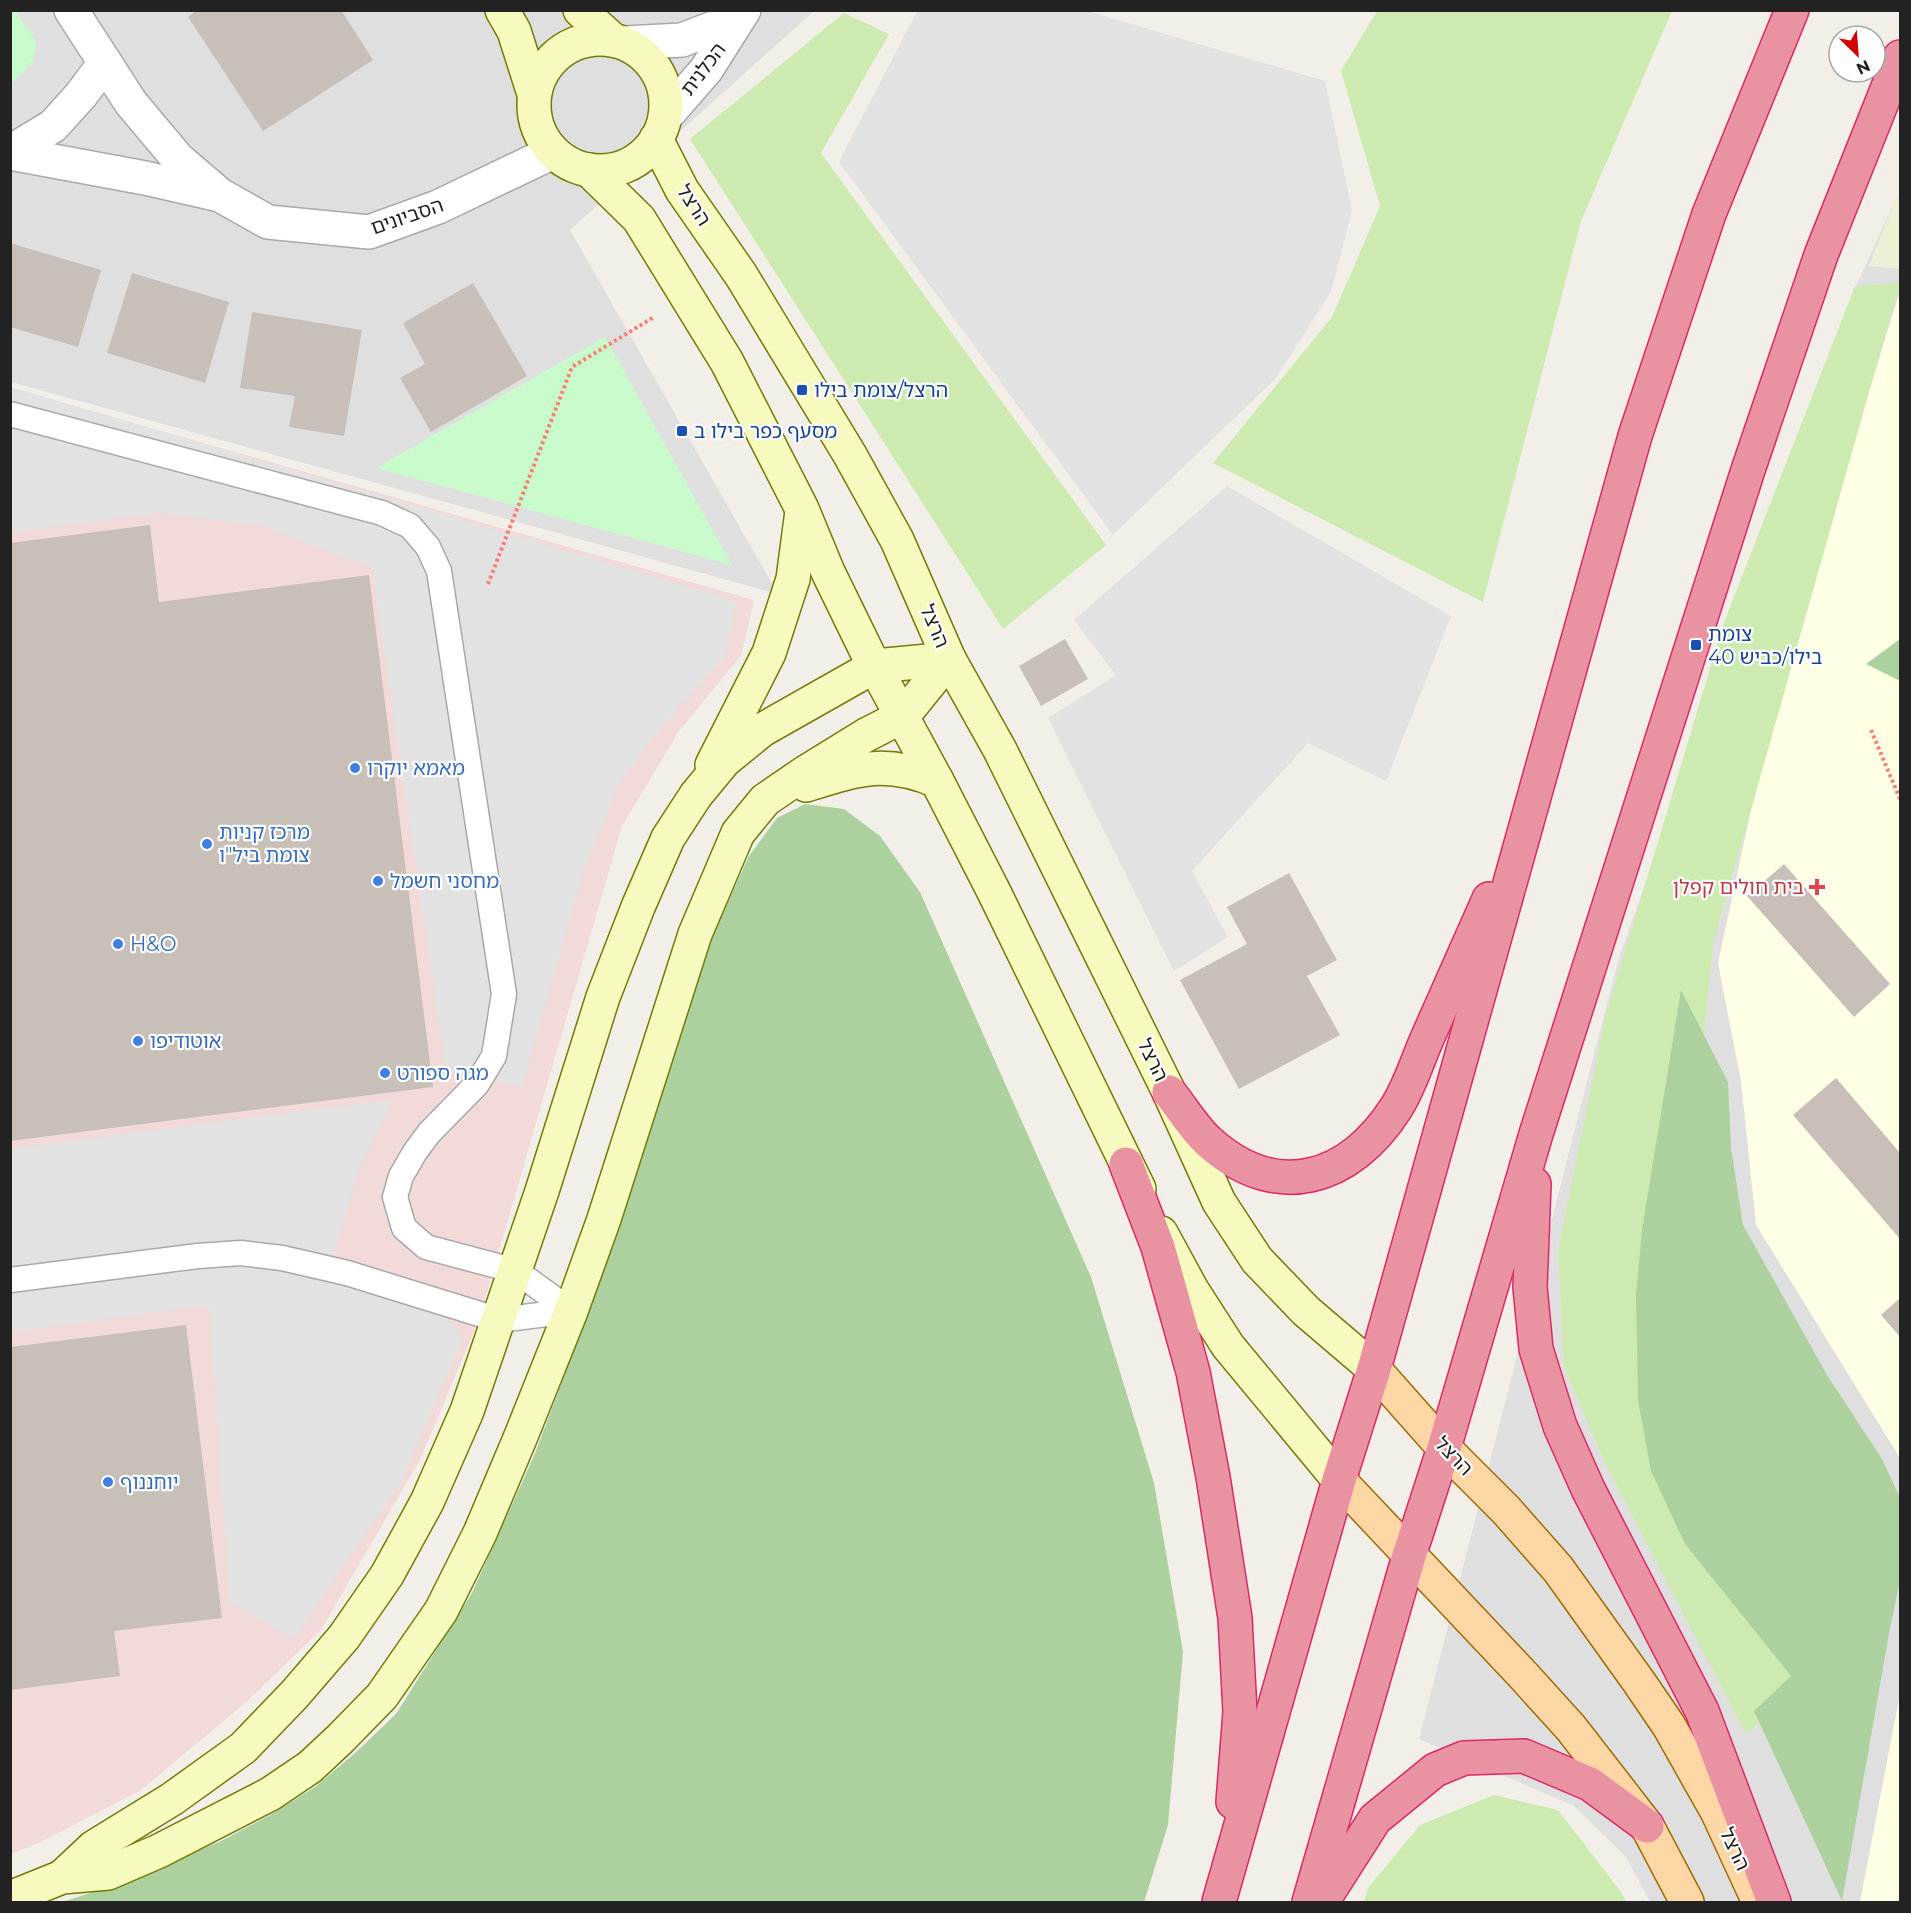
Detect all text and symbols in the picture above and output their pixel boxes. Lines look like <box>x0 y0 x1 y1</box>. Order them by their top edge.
north arrow <box>1827 24 1887 84</box>
street label: הכלנית <box>675 38 731 100</box>
text: N <box>1853 56 1873 78</box>
street label: הרצל <box>672 180 716 230</box>
street label: הסביונים <box>368 192 446 240</box>
place label: הרצל/צומת בילו <box>814 378 948 402</box>
marker: הרצל/צומת בילו <box>795 383 809 397</box>
place label: מסעף כפר בילו ב <box>694 419 837 443</box>
marker: מסעף כפר בילו ב <box>675 424 689 438</box>
street label: הרצל <box>915 601 955 651</box>
place label: צומת בילו/כביש 40 <box>1708 622 1822 669</box>
marker: צומת בילו/כביש 40 <box>1689 638 1703 652</box>
place label: מאמא יוקרו <box>367 756 465 780</box>
marker: מאמא יוקרו <box>348 761 362 775</box>
place label: מרכז קניות צומת ביל"ו <box>219 820 310 867</box>
marker: מרכז קניות צומת ביל"ו <box>200 837 214 851</box>
place label: מחסני חשמל <box>390 869 499 893</box>
marker: מחסני חשמל <box>371 874 385 888</box>
place label: בית חולים קפלן <box>1673 875 1804 899</box>
marker: בית חולים קפלן <box>1808 878 1826 896</box>
place label: H&O <box>130 932 176 956</box>
marker: H&O <box>111 937 125 951</box>
place label: אוטודיפו <box>150 1029 221 1053</box>
marker: אוטודיפו <box>131 1034 145 1048</box>
street label: הרצל <box>1132 1035 1174 1085</box>
place label: מגה ספורט <box>397 1061 489 1085</box>
marker: מגה ספורט <box>378 1066 392 1080</box>
street label: הרצל <box>1430 1432 1478 1480</box>
place label: יוחננוף <box>120 1470 179 1494</box>
marker: יוחננוף <box>101 1475 115 1489</box>
street label: הרצל <box>1715 1824 1755 1874</box>

